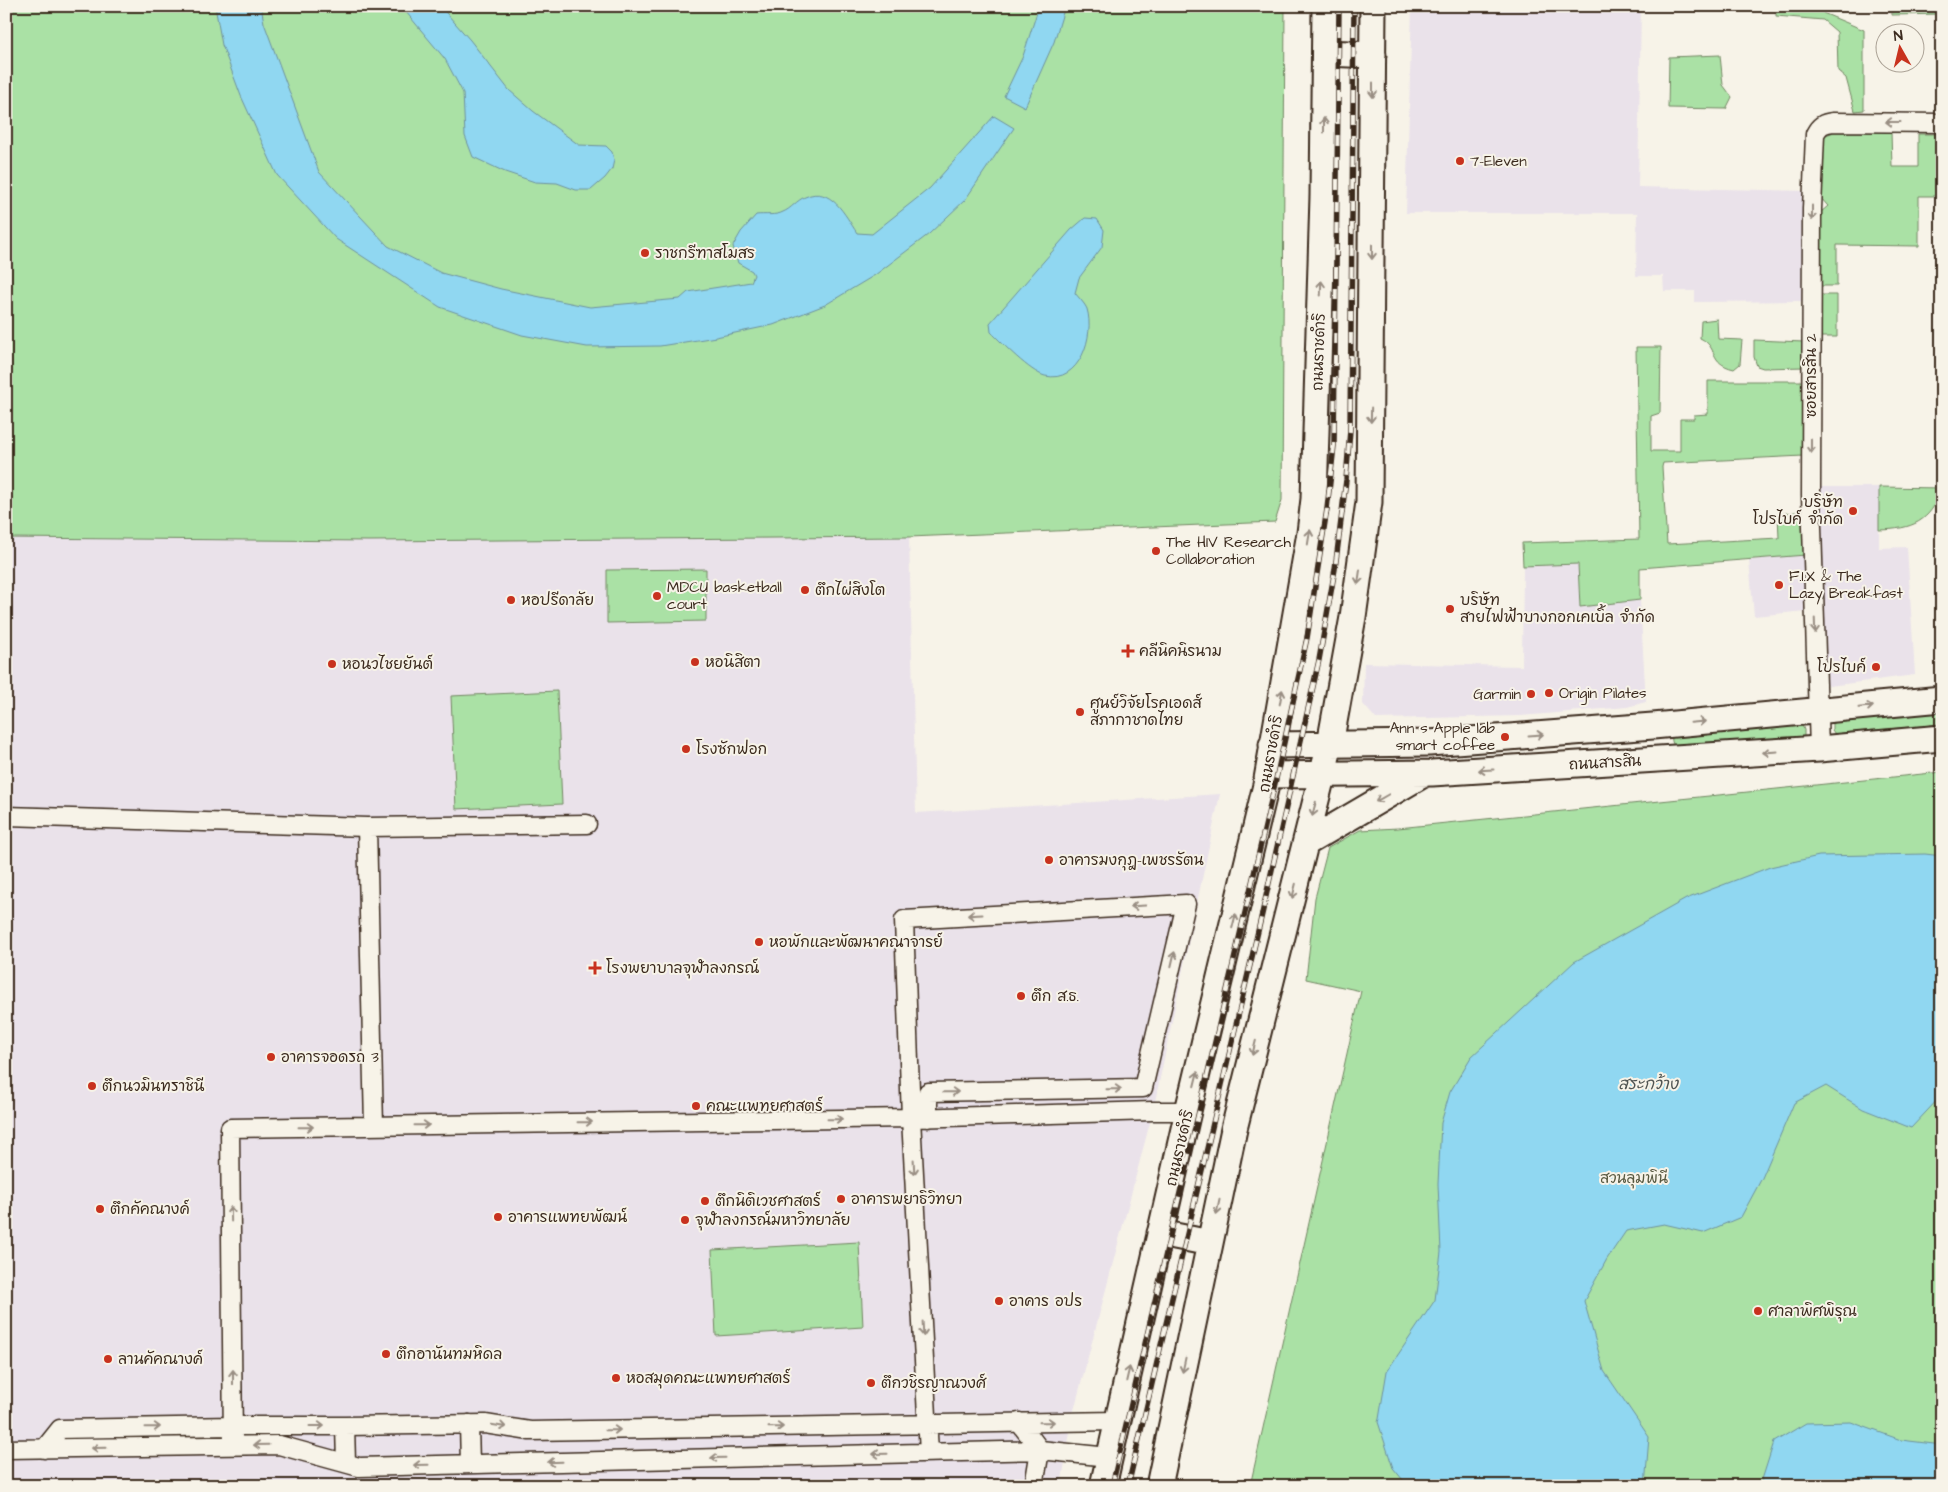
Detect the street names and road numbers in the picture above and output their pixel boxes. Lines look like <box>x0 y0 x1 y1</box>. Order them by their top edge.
street label: ถนนราชดำริ <box>1307 313 1331 391</box>
street label: ซอยสารสิน 2 <box>1801 333 1822 419</box>
street label: ถนนราชดำริ <box>1254 714 1288 794</box>
street label: ถนนสารสิน <box>1568 751 1642 775</box>
street label: ถนนราชดำริ <box>1161 1108 1199 1188</box>

